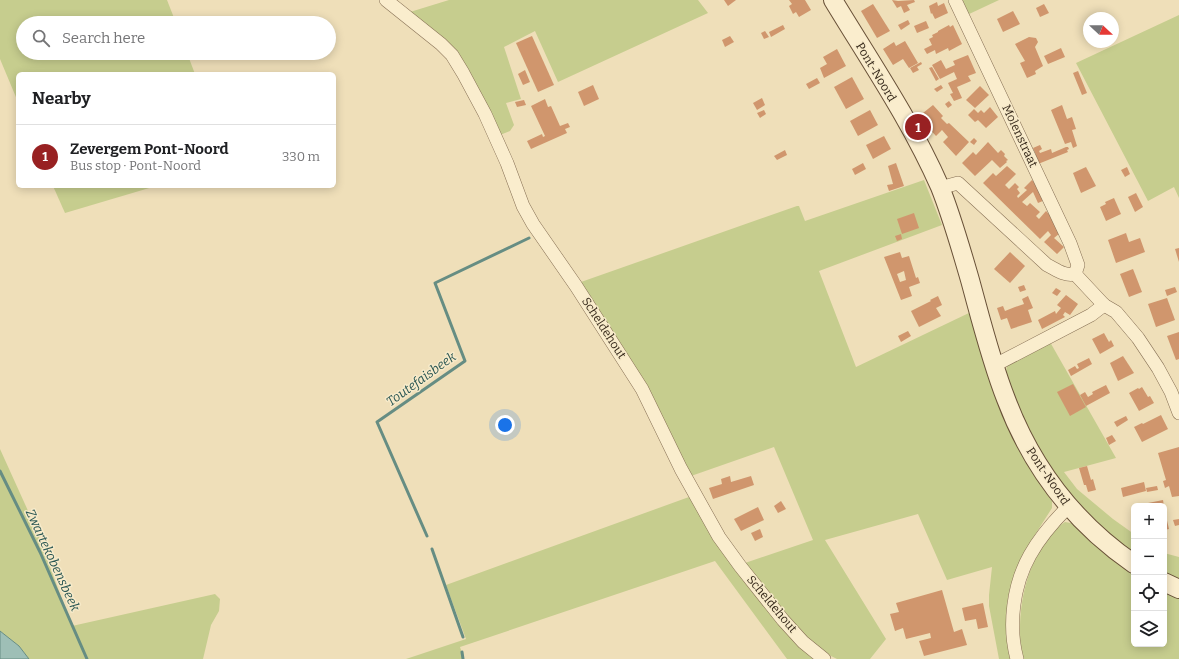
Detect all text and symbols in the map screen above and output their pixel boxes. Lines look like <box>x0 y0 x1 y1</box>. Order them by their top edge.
north arrow <box>1083 12 1119 48</box>
search box <box>16 16 336 60</box>
icon: search <box>30 27 52 49</box>
text: Search here <box>62 29 145 47</box>
street label: Pont-Noord <box>853 40 899 104</box>
text: Nearby <box>32 88 91 109</box>
street label: Molenstraat <box>999 102 1041 170</box>
pin: 1 <box>905 112 931 142</box>
text: Zevergem Pont-Noord <box>70 140 229 158</box>
text: 1 <box>42 149 48 164</box>
text: 330 m <box>282 149 320 164</box>
text: Bus stop · Pont-Noord <box>70 158 201 173</box>
street label: Scheldehout <box>579 295 629 362</box>
water label: Toutefaisbeek <box>383 348 459 409</box>
your location <box>495 415 515 435</box>
street label: Pont-Noord <box>1024 445 1072 507</box>
map controls <box>1131 503 1167 647</box>
button: + <box>1131 503 1167 539</box>
water label: Zwartekobensbeek <box>23 507 84 614</box>
button: − <box>1131 539 1167 575</box>
street label: Scheldehout <box>744 573 800 636</box>
button: locate <box>1131 575 1167 611</box>
button: layers <box>1131 611 1167 647</box>

